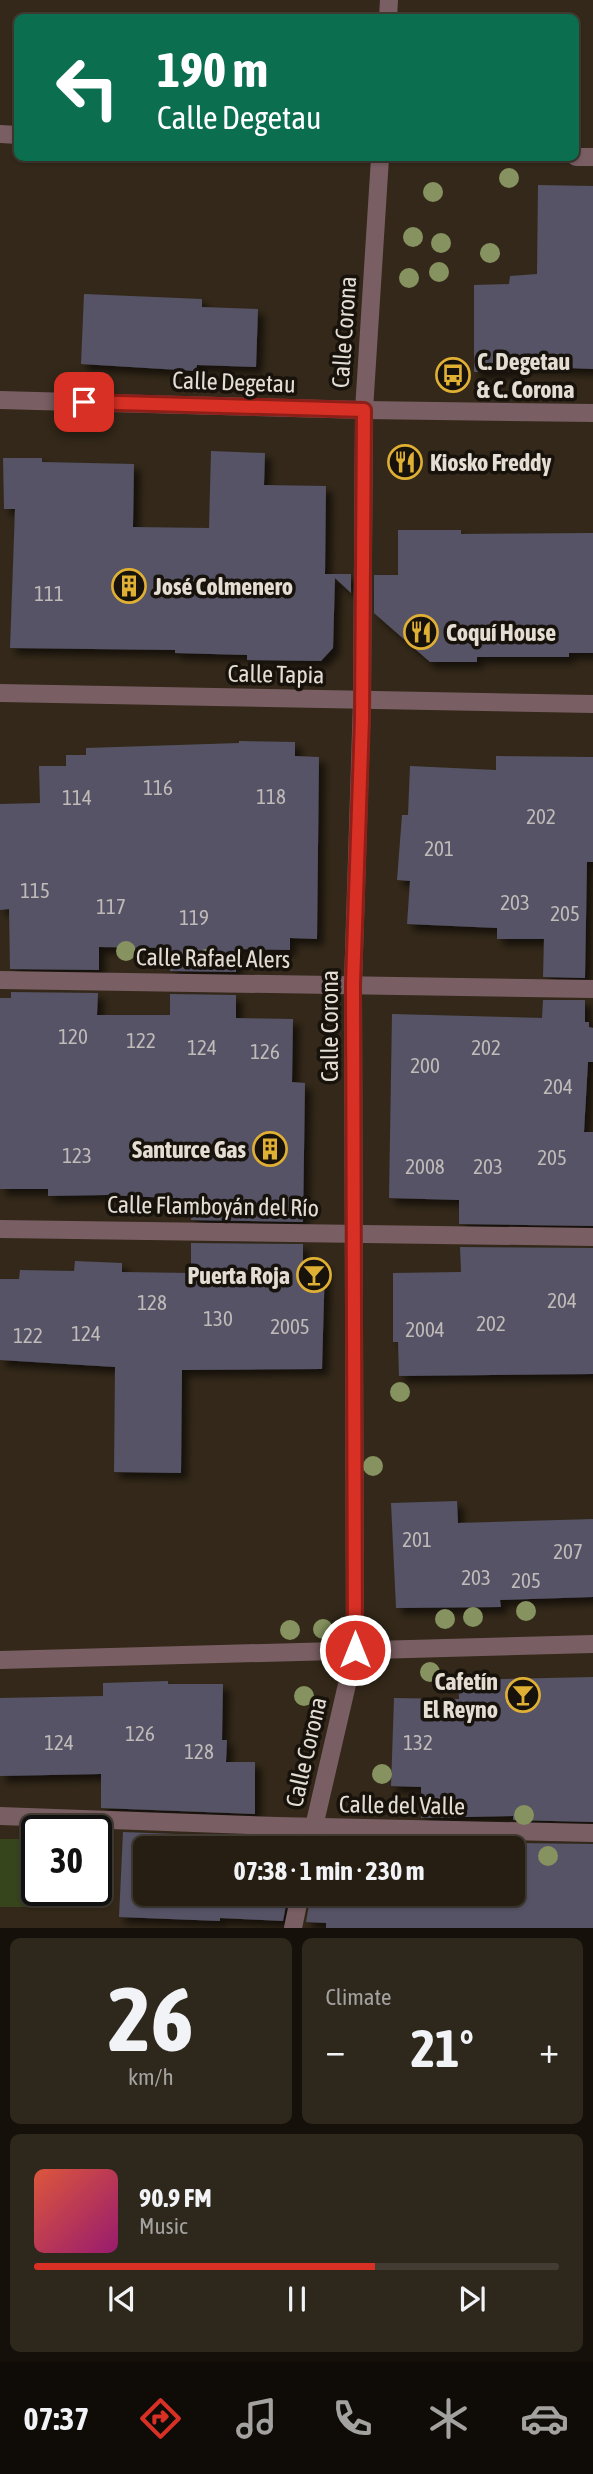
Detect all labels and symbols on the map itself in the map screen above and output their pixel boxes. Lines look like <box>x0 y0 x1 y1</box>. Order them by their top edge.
street label: Calle Corona <box>327 275 361 389</box>
place label: C. Degetau & C. Corona <box>477 348 574 403</box>
bus stop icon: C. Degetau & C. Corona <box>434 356 472 394</box>
street label: Calle Degetau <box>172 366 296 398</box>
pin <box>54 372 114 432</box>
restaurant icon: Kiosko Freddy <box>386 443 424 481</box>
place label: Kiosko Freddy <box>430 449 551 476</box>
building icon: José Colmenero <box>110 567 148 605</box>
place label: José Colmenero <box>153 573 293 600</box>
house number: 111 <box>34 581 64 605</box>
restaurant icon: Coquí House <box>402 613 440 651</box>
place label: Coquí House <box>446 619 556 646</box>
street label: Calle Tapia <box>227 660 325 688</box>
house number: 116 <box>143 775 173 799</box>
house number: 118 <box>256 784 286 808</box>
house number: 114 <box>62 785 92 809</box>
house number: 202 <box>526 804 556 828</box>
house number: 201 <box>424 836 454 860</box>
house number: 115 <box>20 878 50 902</box>
house number: 203 <box>500 890 530 914</box>
house number: 117 <box>96 894 126 918</box>
house number: 205 <box>550 901 580 925</box>
house number: 119 <box>179 905 209 929</box>
street label: Calle Rafael Alers <box>136 943 290 973</box>
street label: Calle Corona <box>316 970 343 1082</box>
house number: 120 <box>58 1024 88 1048</box>
house number: 122 <box>126 1028 156 1052</box>
house number: 124 <box>187 1035 217 1059</box>
house number: 202 <box>471 1035 501 1059</box>
house number: 126 <box>250 1039 280 1063</box>
house number: 200 <box>410 1053 440 1077</box>
house number: 204 <box>543 1074 573 1098</box>
building icon: Santurce Gas <box>251 1130 289 1168</box>
place label: Santurce Gas <box>132 1136 247 1163</box>
house number: 123 <box>62 1143 92 1167</box>
house number: 205 <box>537 1145 567 1169</box>
house number: 2008 <box>405 1154 445 1178</box>
house number: 203 <box>473 1154 503 1178</box>
street label: Calle Flamboyán del Río <box>107 1191 319 1221</box>
bar icon: Puerta Roja <box>295 1256 333 1294</box>
place label: Puerta Roja <box>188 1262 290 1289</box>
house number: 204 <box>547 1288 577 1312</box>
house number: 128 <box>137 1290 167 1314</box>
house number: 130 <box>203 1306 233 1330</box>
house number: 202 <box>476 1311 506 1335</box>
house number: 2005 <box>270 1314 310 1338</box>
house number: 2004 <box>405 1317 445 1341</box>
house number: 124 <box>71 1321 101 1345</box>
house number: 122 <box>13 1323 43 1347</box>
house number: 201 <box>402 1527 432 1551</box>
house number: 207 <box>553 1539 583 1563</box>
house number: 203 <box>461 1565 491 1589</box>
house number: 205 <box>511 1568 541 1592</box>
position arrow <box>318 1613 392 1687</box>
place label: Cafetín El Reyno <box>423 1668 498 1723</box>
bar icon: Cafetín El Reyno <box>504 1676 542 1714</box>
street label: Calle Corona <box>280 1694 332 1810</box>
house number: 126 <box>125 1721 155 1745</box>
house number: 124 <box>44 1730 74 1754</box>
house number: 132 <box>403 1730 433 1754</box>
house number: 128 <box>184 1739 214 1763</box>
street label: Calle del Valle <box>339 1790 465 1820</box>
speed limit sign: 30 <box>21 1815 112 1906</box>

